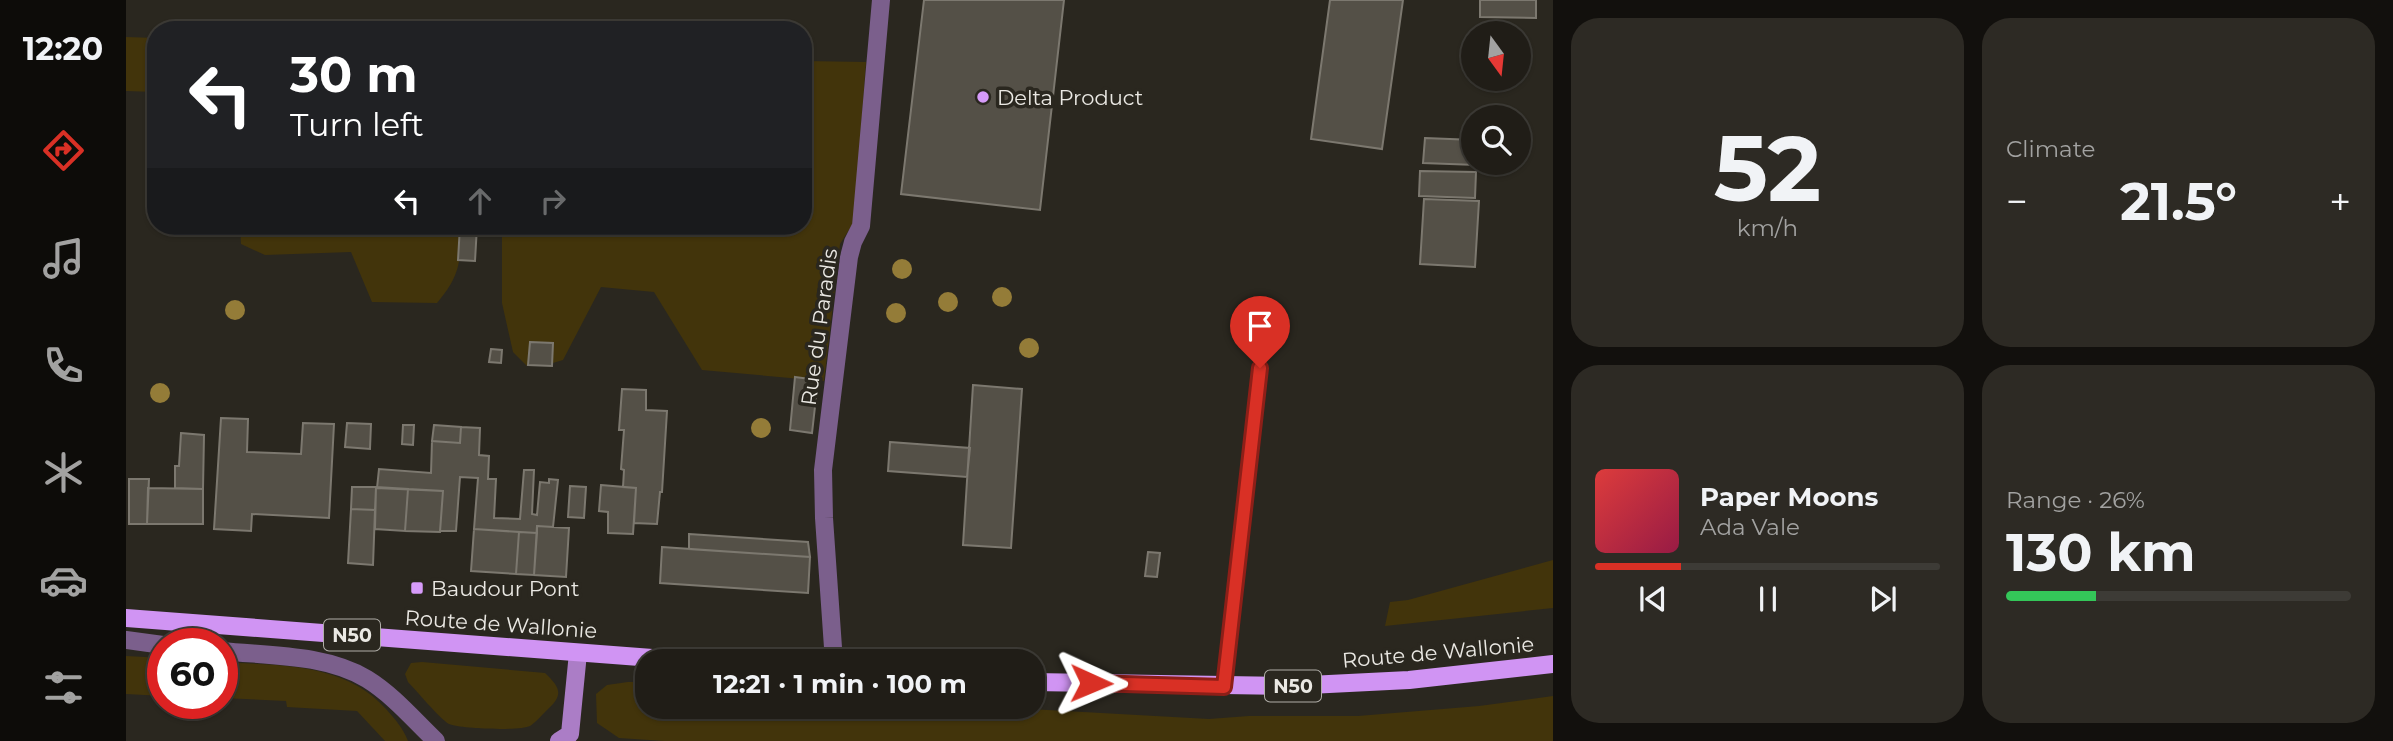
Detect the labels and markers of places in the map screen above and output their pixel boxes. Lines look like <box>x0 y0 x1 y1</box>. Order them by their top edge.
place label: Delta Product <box>997 85 1143 110</box>
marker: Delta Product <box>975 89 991 105</box>
pin <box>1230 296 1290 368</box>
place label: Baudour Pont <box>431 576 579 601</box>
marker: Baudour Pont <box>409 580 425 596</box>

